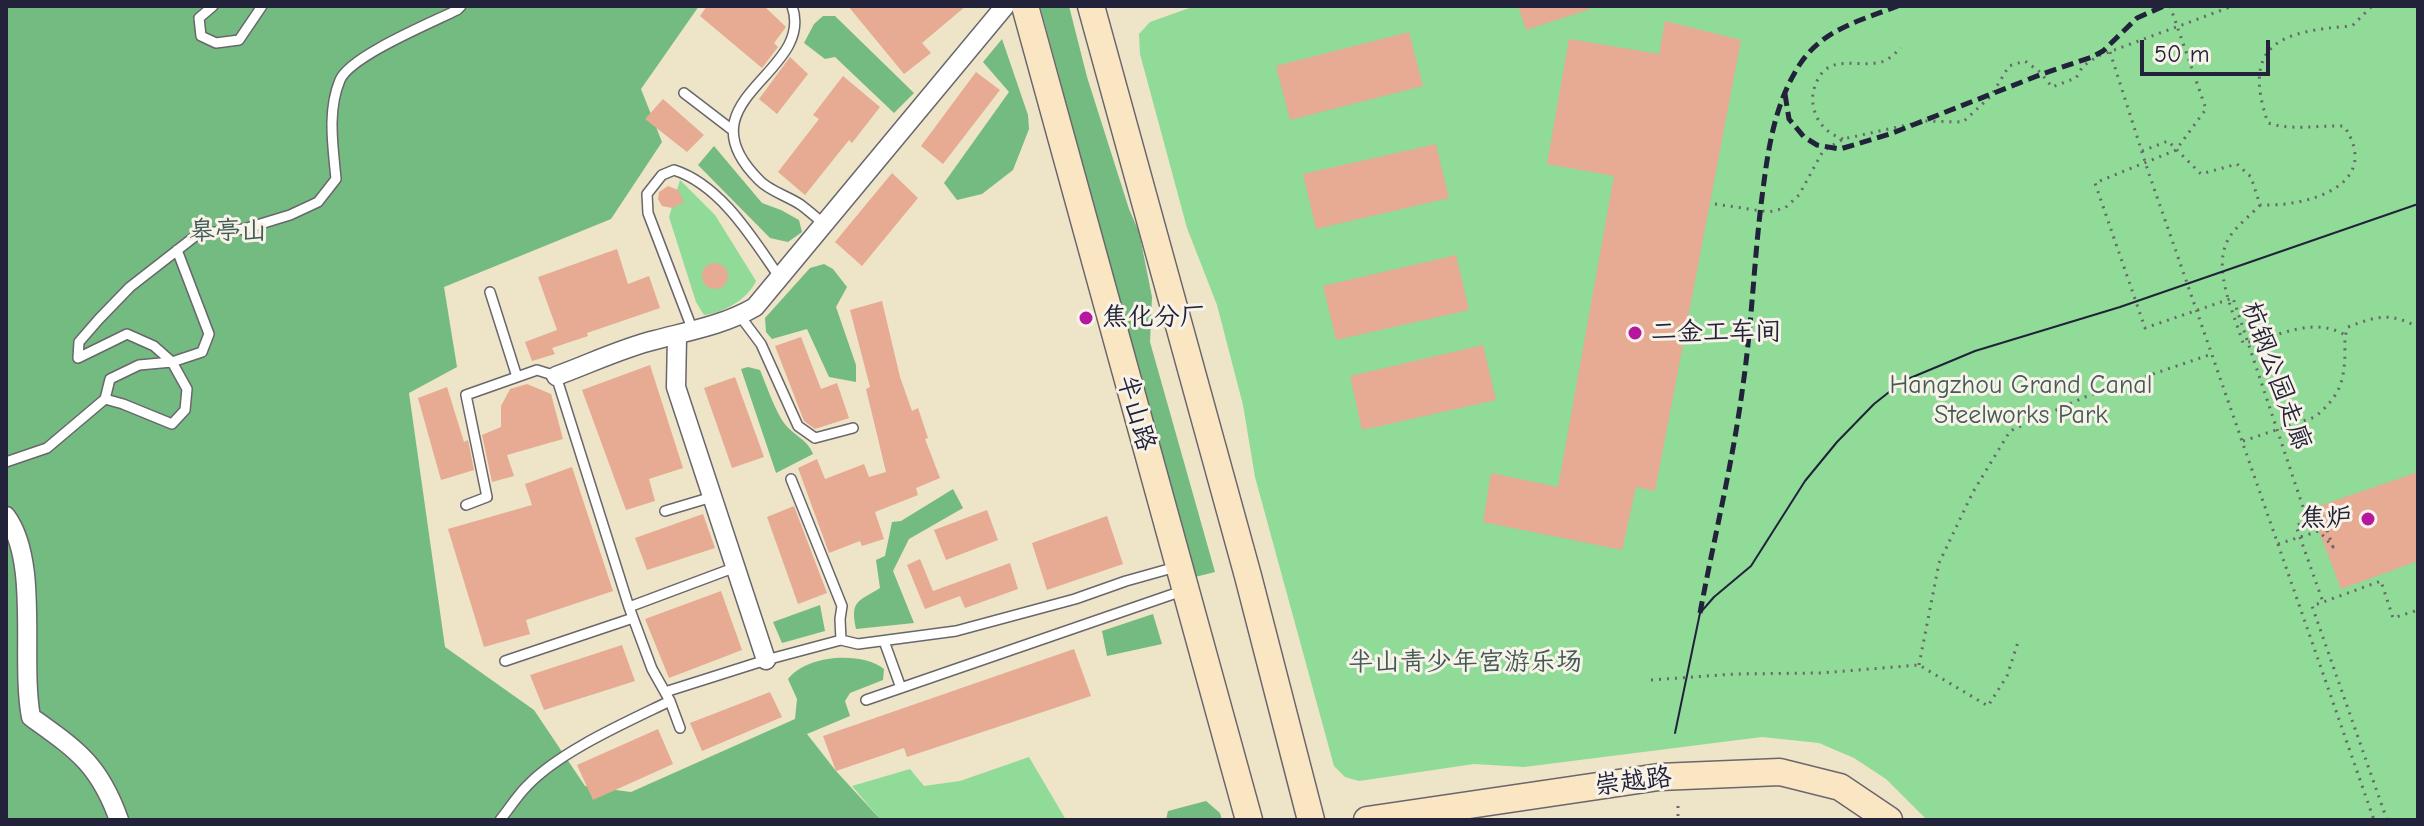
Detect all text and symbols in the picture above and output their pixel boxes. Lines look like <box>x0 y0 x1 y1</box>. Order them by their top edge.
scale bar <box>2144 24 2274 74</box>
text: 50 m <box>2154 40 2210 68</box>
park label: 皋亭山 <box>189 216 267 248</box>
street label: 杭钢公园走廊 <box>2235 297 2317 455</box>
place label: 焦化分厂 <box>1102 302 1206 334</box>
marker: 焦化分厂 <box>1077 309 1095 327</box>
place label: 二金工车间 <box>1651 317 1781 349</box>
marker: 二金工车间 <box>1626 324 1644 342</box>
park label: Hangzhou Grand Canal Steelworks Park <box>1890 370 2152 432</box>
street label: 半山路 <box>1110 371 1162 455</box>
place label: 焦炉 <box>2300 503 2352 535</box>
marker: 焦炉 <box>2359 510 2377 528</box>
park label: 半山青少年宫游乐场 <box>1348 647 1582 679</box>
street label: 崇越路 <box>1592 762 1674 802</box>

